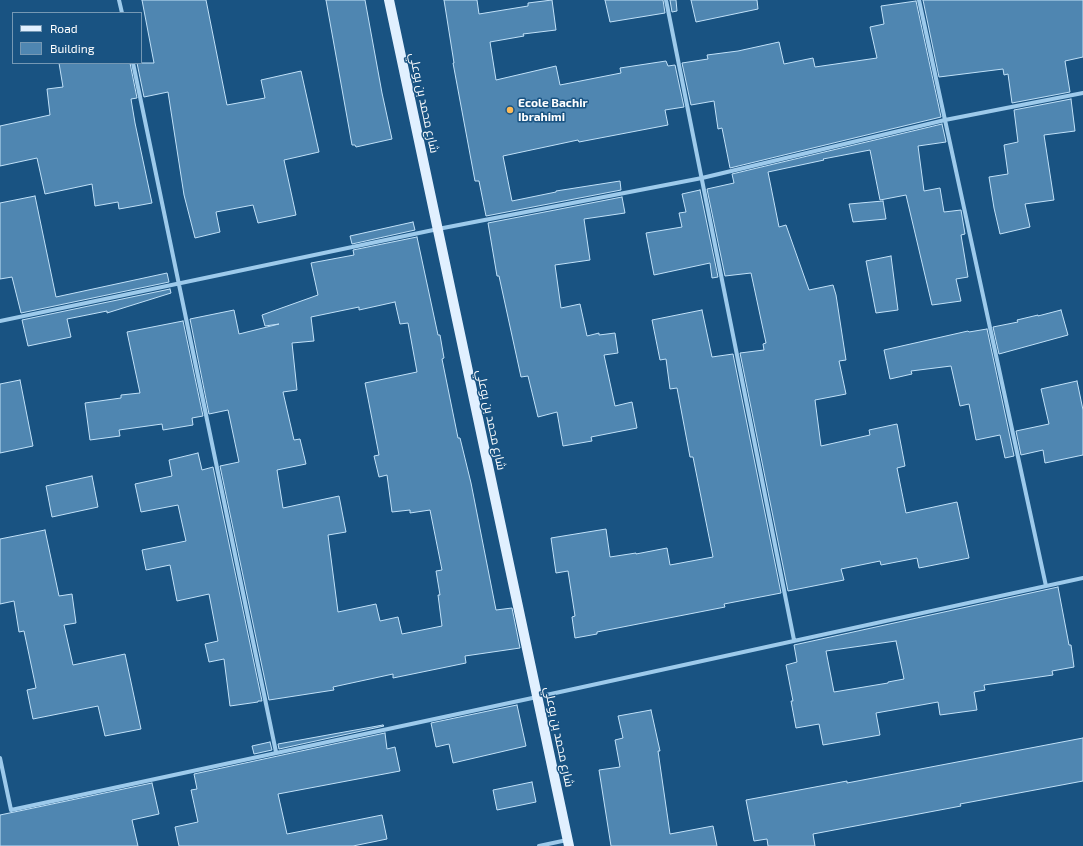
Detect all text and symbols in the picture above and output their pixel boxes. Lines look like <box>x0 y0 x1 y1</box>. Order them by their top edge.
legend <box>12 12 142 64</box>
text: Road <box>50 21 78 35</box>
text: Building <box>50 41 94 55</box>
street label: شارع محمد بن بوعلي <box>406 52 442 154</box>
place label: Ecole Bachir Ibrahimi <box>518 96 588 124</box>
marker: Ecole Bachir Ibrahimi <box>505 105 515 115</box>
street label: شارع محمد بن بوعلي <box>473 369 509 471</box>
street label: شارع محمد بن بوعلي <box>541 686 577 788</box>

